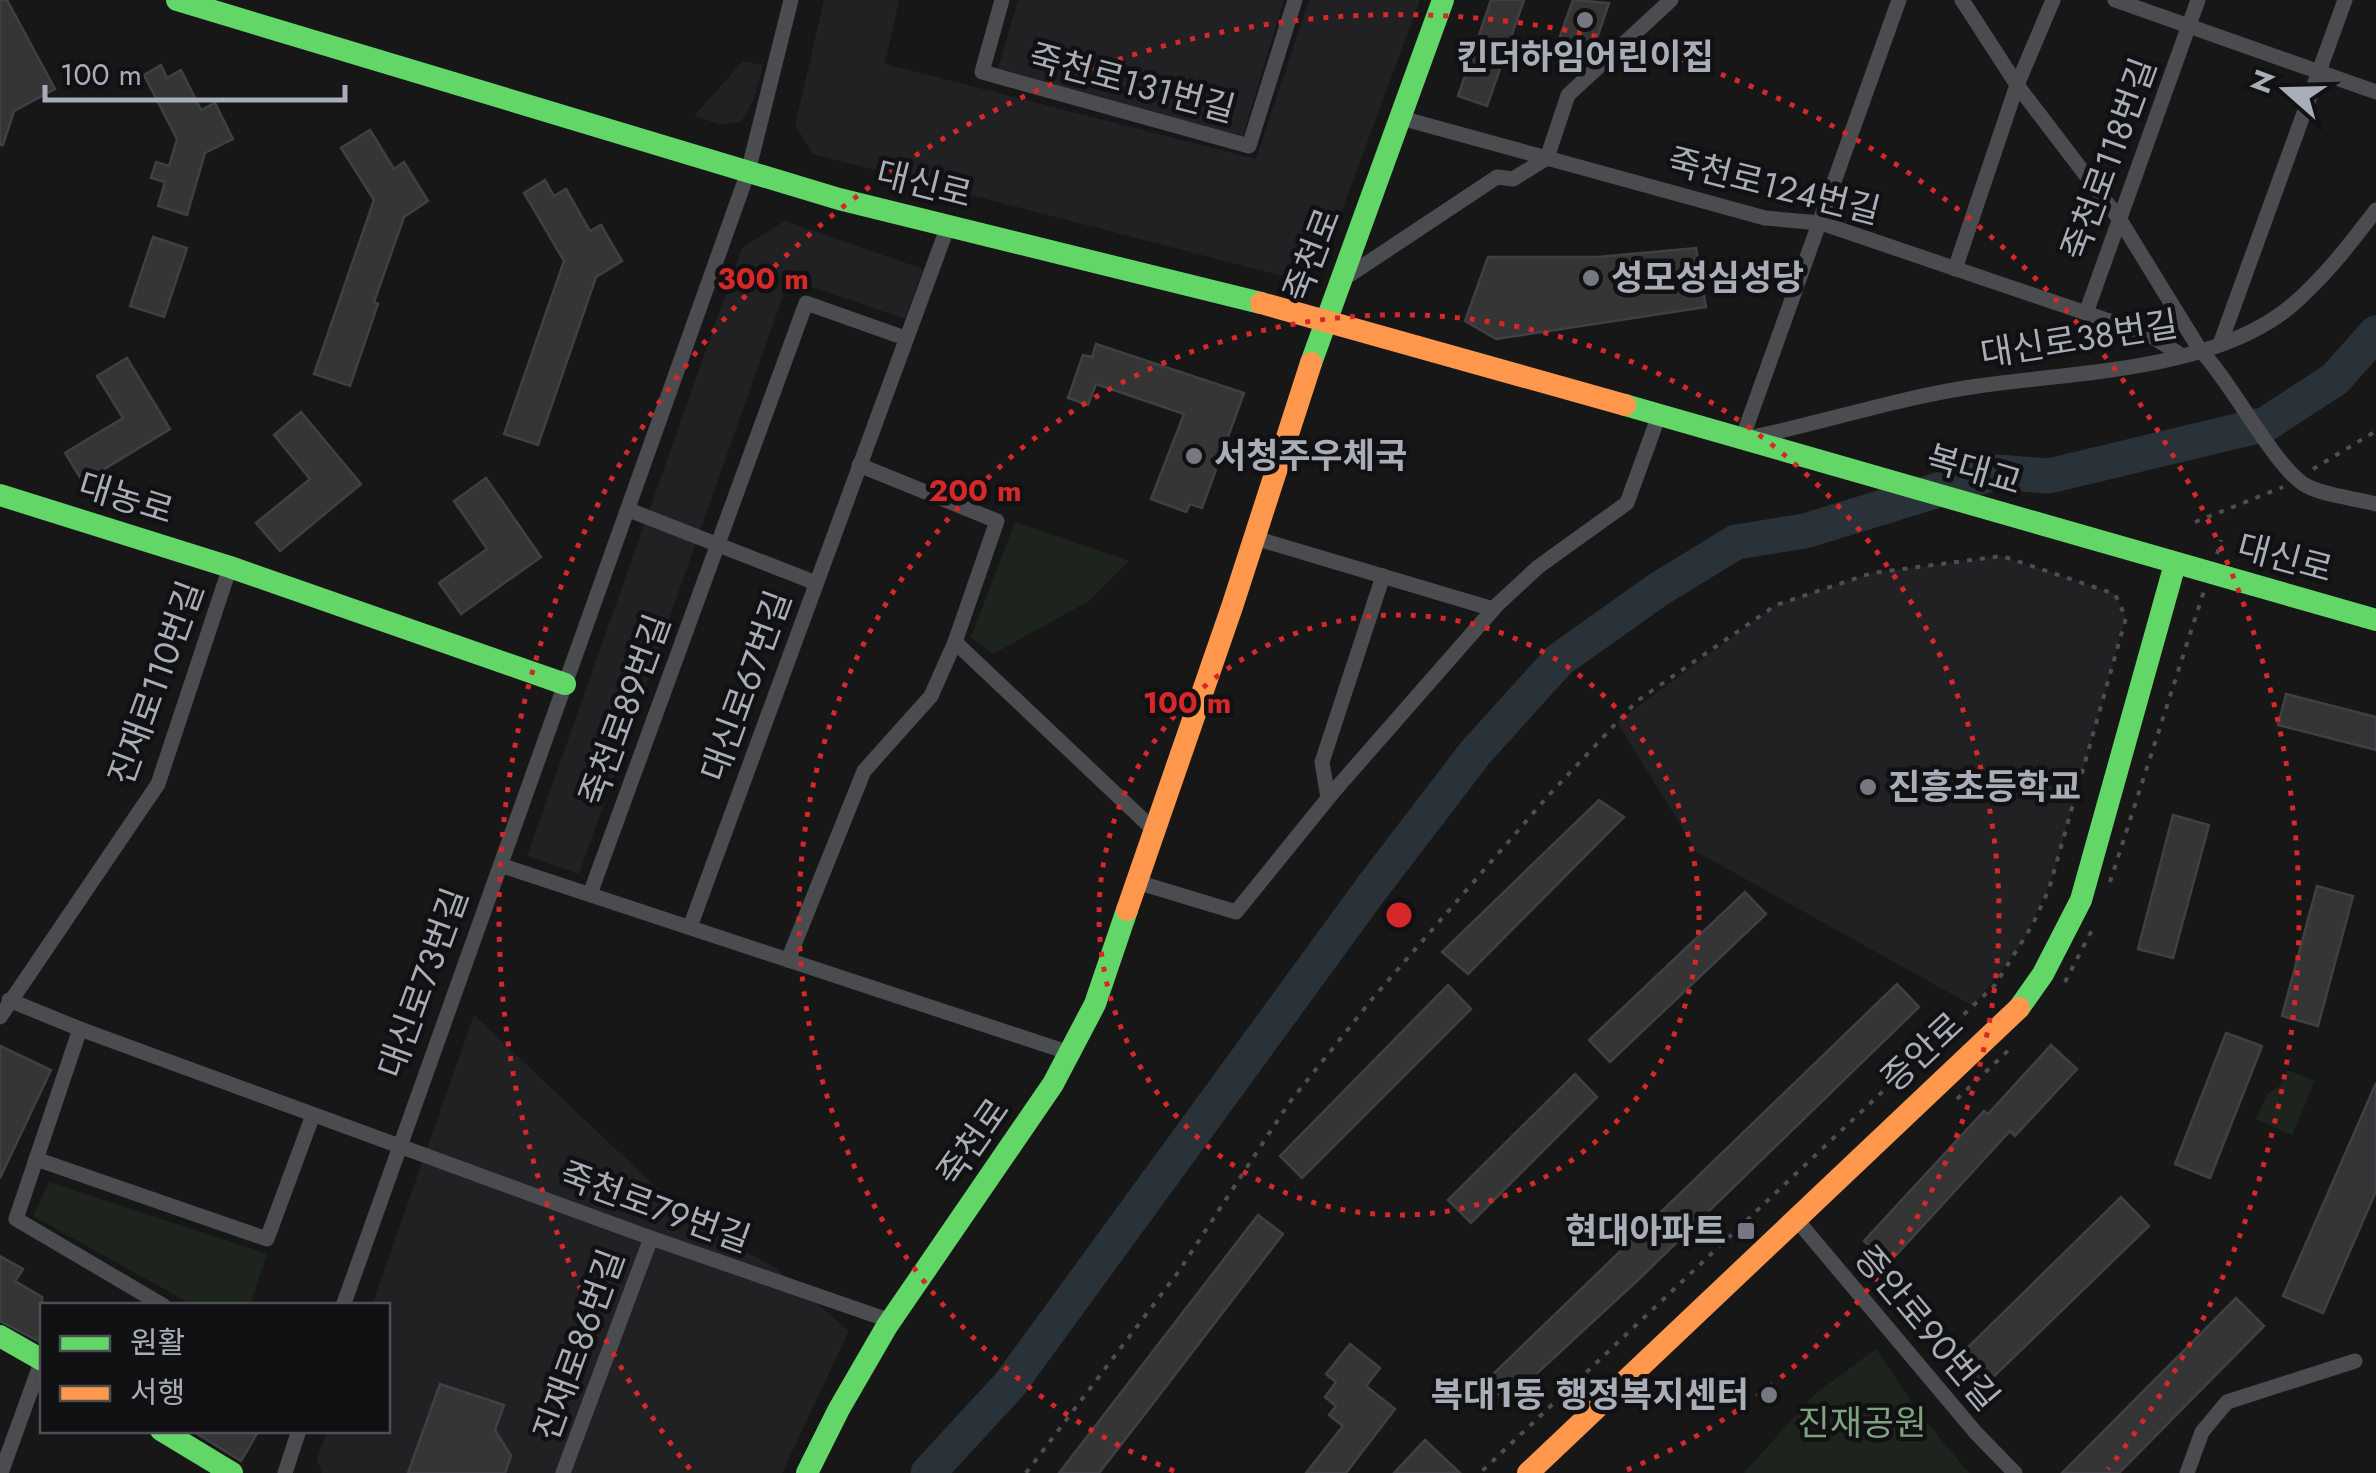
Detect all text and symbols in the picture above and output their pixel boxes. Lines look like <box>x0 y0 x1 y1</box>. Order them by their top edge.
marker: 킨더하임어린이집 <box>1574 9 1596 31</box>
street label: 죽천로131번길 <box>1023 31 1241 135</box>
place label: 킨더하임어린이집 <box>1456 32 1714 82</box>
scale bar <box>45 40 345 102</box>
north arrow <box>2236 40 2336 140</box>
street label: 죽천로118번길 <box>2049 51 2169 267</box>
text: 100 m <box>60 53 142 96</box>
text: N <box>2240 64 2286 99</box>
street label: 죽천로124번길 <box>1663 135 1885 237</box>
street label: 대신로 <box>871 148 977 220</box>
street label: 죽천로 <box>1271 201 1353 309</box>
place label: 성모성심성당 <box>1611 253 1804 303</box>
text: 300 m <box>717 257 809 300</box>
marker: 성모성심성당 <box>1580 267 1602 289</box>
street label: 대신로38번길 <box>1977 299 2181 379</box>
place label: 서청주우체국 <box>1214 431 1407 481</box>
street label: 복대교 <box>1921 433 2027 507</box>
marker: 서청주우체국 <box>1183 445 1205 467</box>
street label: 대농로 <box>72 460 180 536</box>
text: 200 m <box>929 469 1022 512</box>
street label: 대신로 <box>2232 521 2338 595</box>
street label: 진재로110번길 <box>96 574 216 792</box>
street label: 대신로67번길 <box>688 584 804 788</box>
street label: 죽천로89번길 <box>567 607 683 813</box>
text: 100 m <box>1143 681 1231 724</box>
place label: 진흥초등학교 <box>1888 762 2081 812</box>
marker: 진흥초등학교 <box>1857 776 1879 798</box>
street label: 대신로73번길 <box>366 881 480 1085</box>
centre of rings <box>1381 897 1417 933</box>
street label: 증안로 <box>1870 1001 1974 1103</box>
street label: 죽천로 <box>925 1088 1021 1196</box>
street label: 죽천로79번길 <box>553 1149 757 1265</box>
place label: 현대아파트 <box>1565 1206 1726 1256</box>
marker: 현대아파트 <box>1735 1220 1757 1242</box>
street label: 증안로90번길 <box>1843 1234 2011 1422</box>
street label: 진재로86번길 <box>521 1242 637 1448</box>
legend <box>40 1303 390 1433</box>
text: 원활 <box>130 1321 185 1364</box>
place label: 복대1동 행정복지센터 <box>1431 1370 1749 1420</box>
text: 서행 <box>130 1371 185 1414</box>
marker: 복대1동 행정복지센터 <box>1758 1384 1780 1406</box>
park label: 진재공원 <box>1798 1398 1926 1448</box>

